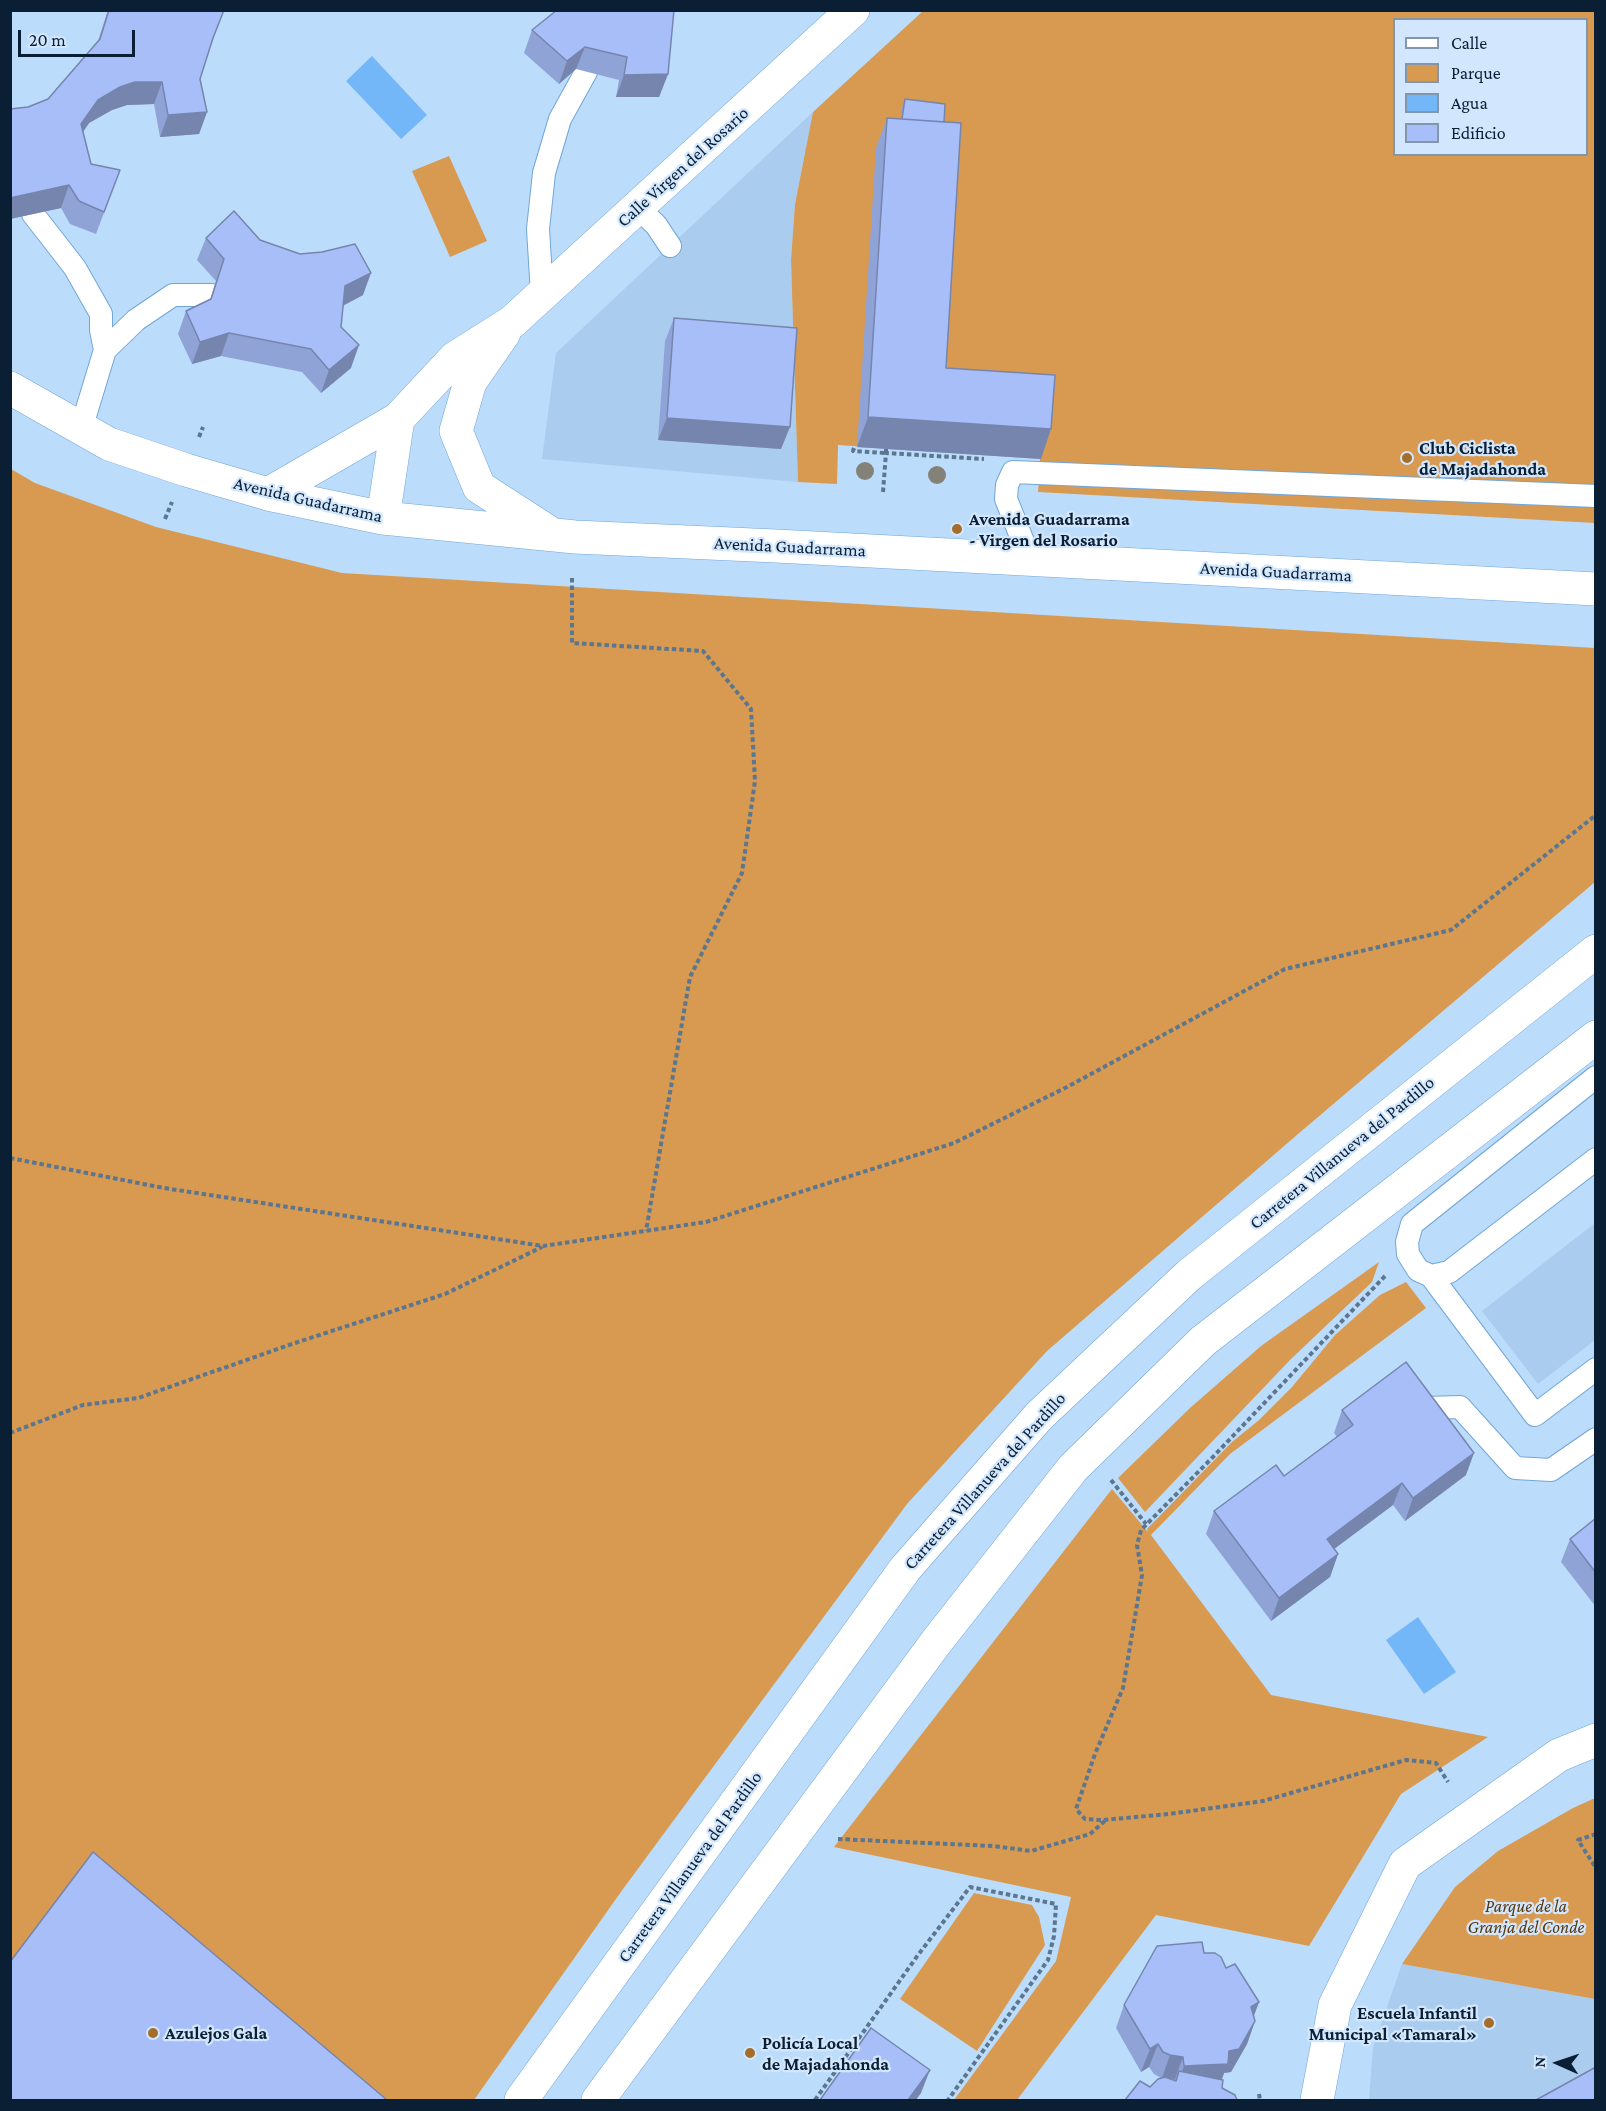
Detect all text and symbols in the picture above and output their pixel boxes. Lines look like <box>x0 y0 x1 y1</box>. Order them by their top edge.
scale bar <box>21 18 138 56</box>
legend <box>1393 18 1588 156</box>
text: 20 m <box>29 30 66 50</box>
text: Calle <box>1451 33 1487 53</box>
text: Parque <box>1451 63 1501 83</box>
text: Agua <box>1451 93 1488 113</box>
street label: Calle Virgen del Rosario <box>613 102 753 232</box>
text: Edificio <box>1451 123 1506 143</box>
place label: Club Ciclista de Majadahonda <box>1419 437 1546 480</box>
marker: Club Ciclista de Majadahonda <box>1400 451 1414 465</box>
street label: Avenida Guadarrama <box>231 472 385 528</box>
place label: Avenida Guadarrama - Virgen del Rosario <box>969 508 1130 550</box>
marker: Avenida Guadarrama - Virgen del Rosario <box>950 522 964 536</box>
street label: Avenida Guadarrama <box>713 532 867 562</box>
street label: Avenida Guadarrama <box>1199 557 1353 587</box>
street label: Carretera Villanueva del Pardillo <box>1245 1072 1439 1234</box>
street label: Carretera Villanueva del Pardillo <box>900 1388 1070 1574</box>
street label: Carretera Villanueva del Pardillo <box>613 1767 767 1967</box>
park label: Parque de la Granja del Conde <box>1468 1895 1584 1938</box>
place label: Escuela Infantil Municipal «Tamaral» <box>1309 2002 1477 2044</box>
marker: Escuela Infantil Municipal «Tamaral» <box>1482 2016 1496 2030</box>
place label: Azulejos Gala <box>165 2022 267 2044</box>
marker: Azulejos Gala <box>146 2026 160 2040</box>
place label: Policía Local de Majadahonda <box>762 2032 889 2074</box>
north arrow <box>1528 2033 1588 2093</box>
marker: Policía Local de Majadahonda <box>743 2046 757 2060</box>
text: N <box>1531 2056 1548 2068</box>

